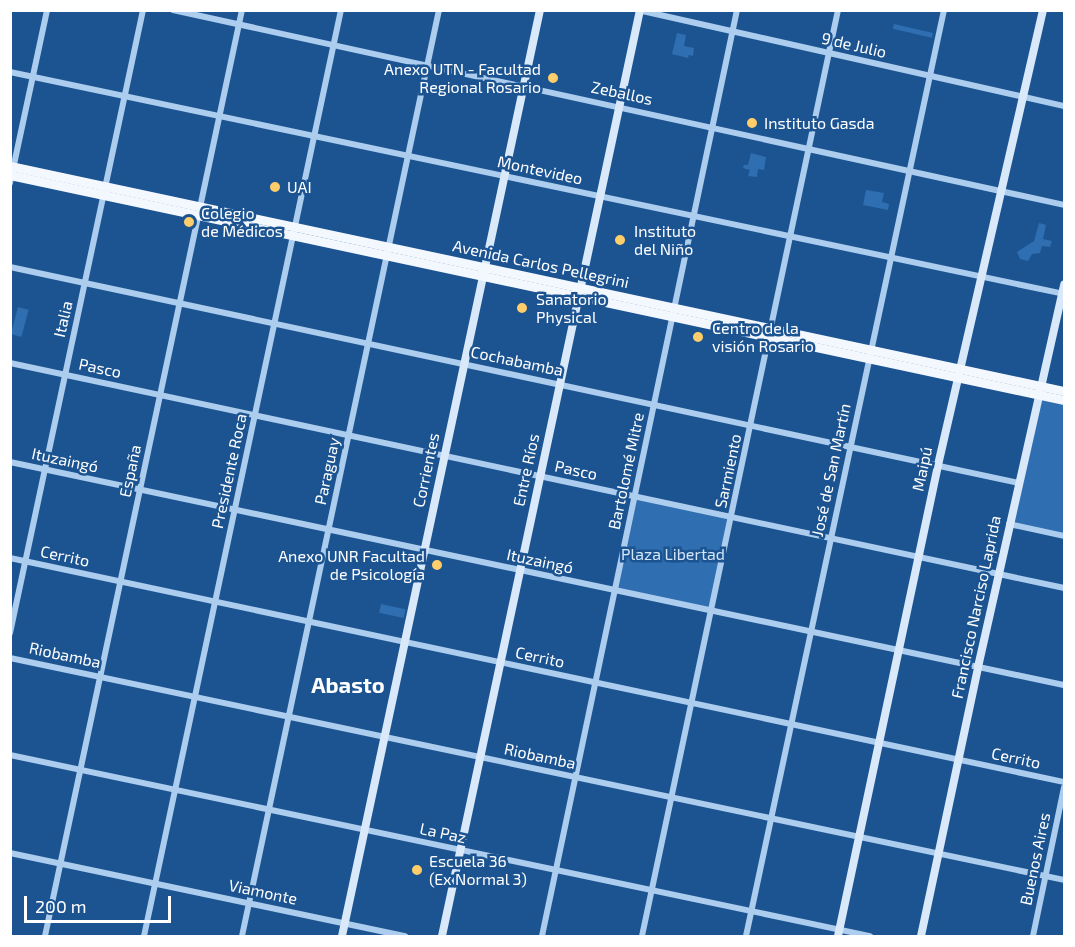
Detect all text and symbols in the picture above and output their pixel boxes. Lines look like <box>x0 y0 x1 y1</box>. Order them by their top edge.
street label: 9 de Julio <box>819 28 889 62</box>
place label: Anexo UTN - Facultad Regional Rosario <box>384 59 541 97</box>
marker: Anexo UTN - Facultad Regional Rosario <box>546 71 560 85</box>
street label: Zeballos <box>590 77 654 109</box>
place label: Instituto Gasda <box>764 113 875 133</box>
marker: Instituto Gasda <box>745 116 759 130</box>
street label: Montevideo <box>496 152 584 188</box>
place label: UAI <box>287 177 312 197</box>
marker: UAI <box>268 180 282 194</box>
place label: Colegio de Médicos <box>201 203 283 241</box>
marker: Colegio de Médicos <box>182 215 196 229</box>
place label: Instituto del Niño <box>634 221 696 259</box>
marker: Instituto del Niño <box>611 231 629 249</box>
street label: Avenida Carlos Pellegrini <box>451 236 631 292</box>
place label: Sanatorio Physical <box>536 289 606 327</box>
street label: Italia <box>50 299 76 339</box>
marker: Sanatorio Physical <box>513 299 531 317</box>
place label: Centro de la visión Rosario <box>712 318 814 356</box>
marker: Centro de la visión Rosario <box>689 328 707 346</box>
street label: Cochabamba <box>469 342 565 380</box>
street label: Pasco <box>77 354 123 382</box>
street label: José de San Martín <box>808 402 854 538</box>
street label: Bartolomé Mitre <box>604 411 648 531</box>
street label: Presidente Roca <box>207 412 251 530</box>
street label: Corrientes <box>409 431 443 509</box>
street label: Entre Ríos <box>509 432 543 508</box>
street label: Sarmiento <box>711 432 745 510</box>
street label: Paraguay <box>310 435 344 507</box>
street label: España <box>115 443 145 499</box>
street label: Ituzaingó <box>30 444 100 476</box>
street label: Maipú <box>908 445 936 493</box>
street label: Pasco <box>553 456 599 484</box>
street label: Francisco Narciso Laprida <box>947 514 1005 700</box>
street label: Cerrito <box>39 541 91 571</box>
park label: Plaza Libertad <box>621 544 725 564</box>
street label: Ituzaingó <box>505 545 575 577</box>
place label: Anexo UNR Facultad de Psicología <box>278 546 425 584</box>
marker: Anexo UNR Facultad de Psicología <box>430 558 444 572</box>
street label: Riobamba <box>27 638 103 672</box>
street label: Cerrito <box>514 642 566 672</box>
district label: Abasto <box>311 672 385 698</box>
street label: Riobamba <box>502 739 578 773</box>
street label: Cerrito <box>990 743 1042 773</box>
street label: Buenos Aires <box>1016 811 1054 907</box>
street label: La Paz <box>418 819 468 847</box>
place label: Escuela 36 (Ex Normal 3) <box>429 851 527 889</box>
marker: Escuela 36 (Ex Normal 3) <box>410 863 424 877</box>
street label: Viamonte <box>227 875 299 909</box>
scale bar <box>27 884 174 922</box>
text: 200 m <box>35 895 87 917</box>

